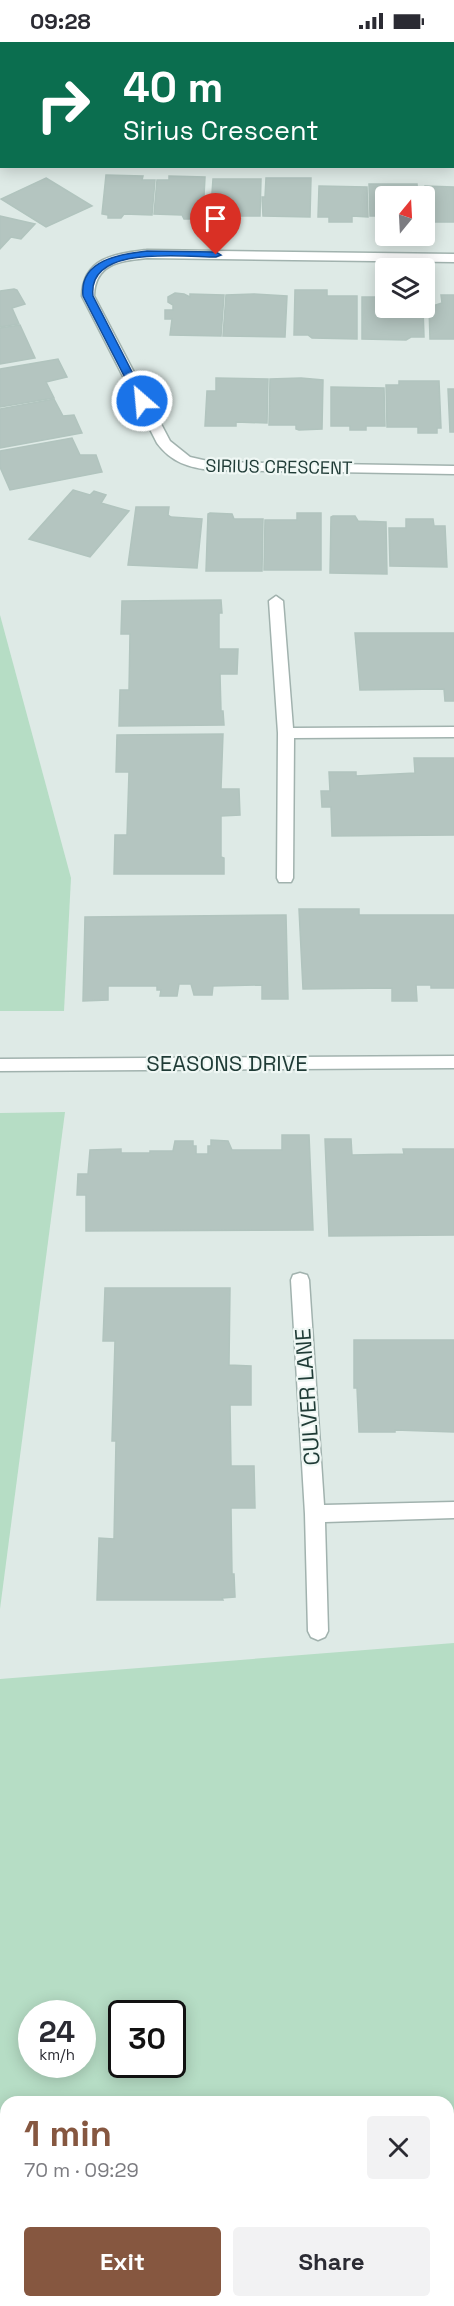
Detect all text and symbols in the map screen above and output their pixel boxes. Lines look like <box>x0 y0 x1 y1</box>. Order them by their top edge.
text: 09:28 <box>30 7 91 35</box>
text: 40 m <box>123 61 223 114</box>
icon: right <box>24 66 102 144</box>
text: Sirius Crescent <box>123 113 319 148</box>
north arrow <box>375 186 435 246</box>
map controls <box>375 186 435 318</box>
pin <box>190 193 241 255</box>
icon: arrive <box>199 202 232 235</box>
button: layers <box>375 258 435 318</box>
position arrow <box>110 369 174 433</box>
street label: SIRIUS CRESCENT <box>205 454 353 479</box>
street label: SEASONS DRIVE <box>146 1049 308 1077</box>
street label: CULVER LANE <box>288 1327 326 1467</box>
speed limit sign: 30 <box>108 2000 186 2078</box>
text: 24 <box>39 2012 75 2051</box>
text: km/h <box>39 2045 75 2064</box>
text: 1 min <box>24 2111 112 2157</box>
button: close <box>367 2116 430 2179</box>
text: 70 m · 09:29 <box>24 2157 139 2183</box>
button: Exit <box>24 2227 221 2296</box>
button: Share <box>233 2227 430 2296</box>

